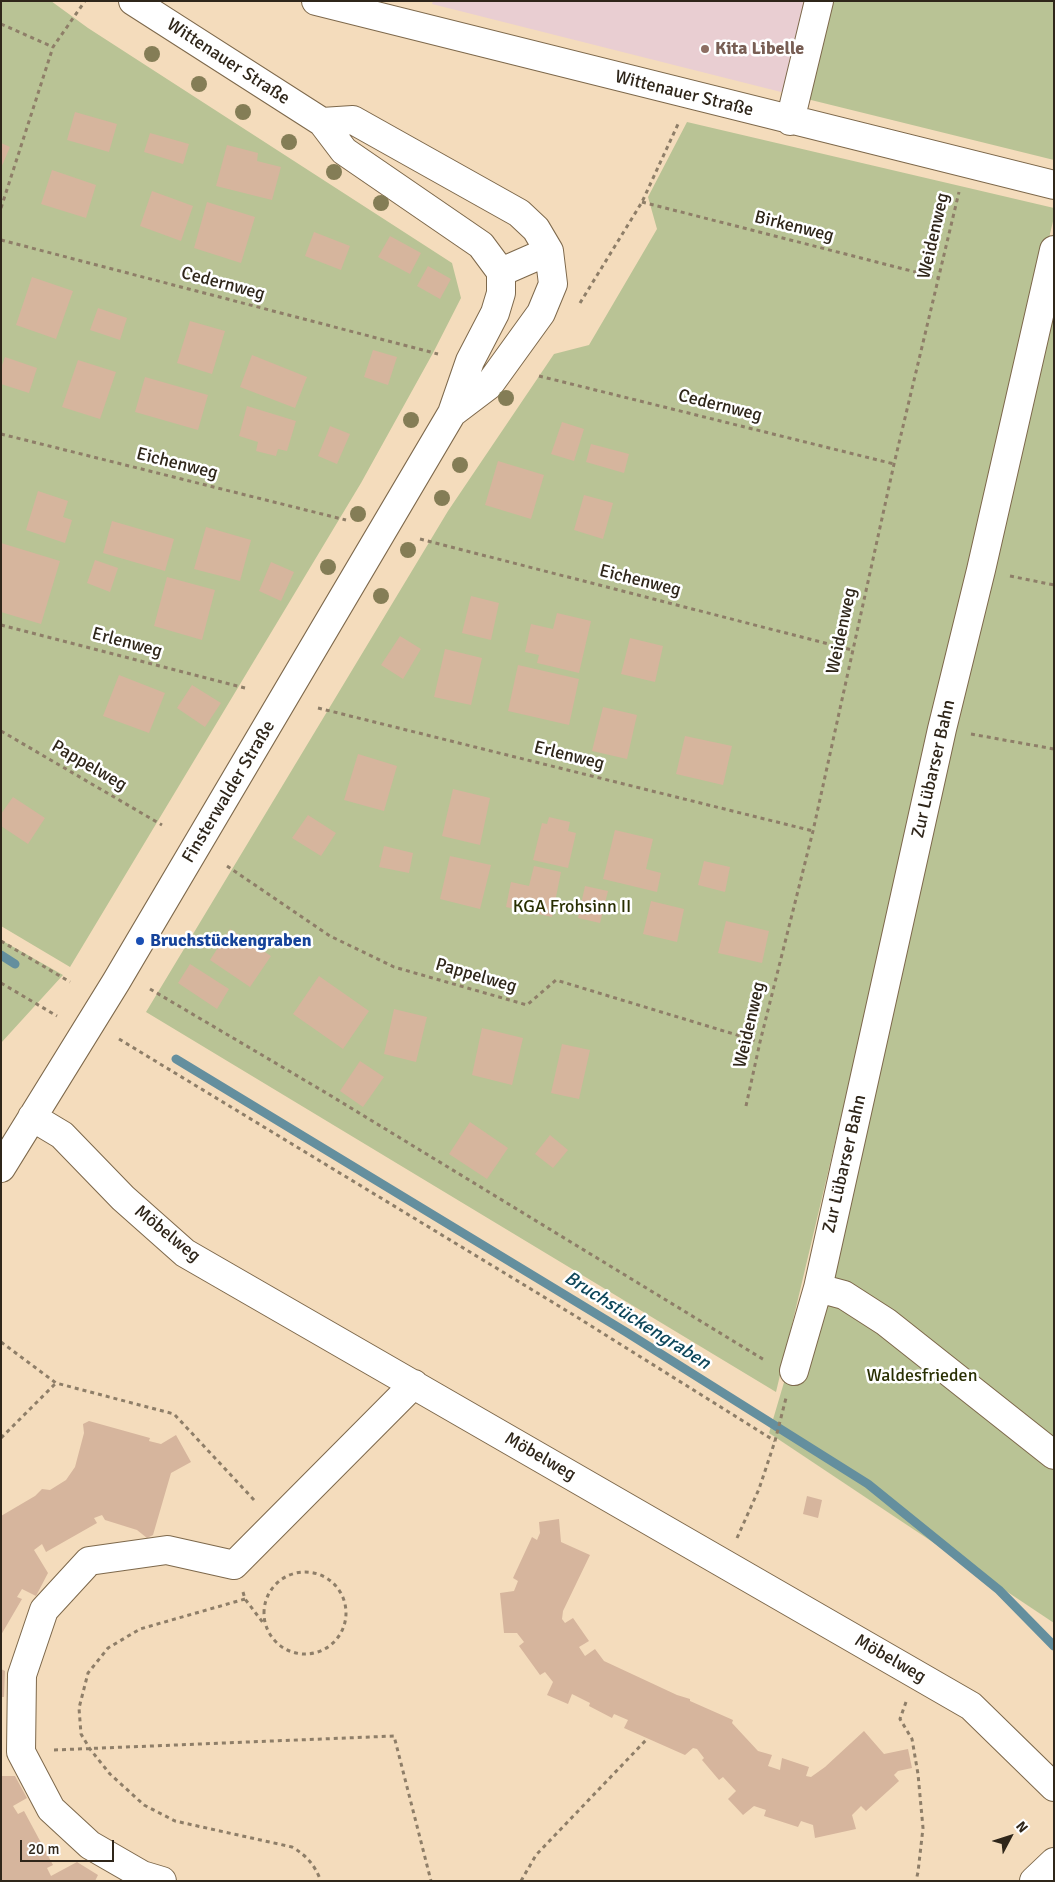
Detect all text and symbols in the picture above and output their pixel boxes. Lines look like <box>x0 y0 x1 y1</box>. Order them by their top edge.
street label: Wittenauer Straße <box>163 14 293 110</box>
place label: Kita Libelle <box>715 38 804 60</box>
marker: Kita Libelle <box>699 43 711 55</box>
street label: Wittenauer Straße <box>612 66 756 122</box>
street label: Weidenweg <box>914 191 954 281</box>
street label: Birkenweg <box>752 207 836 247</box>
street label: Cedernweg <box>179 262 267 306</box>
street label: Cedernweg <box>676 385 764 427</box>
street label: Eichenweg <box>134 443 220 485</box>
street label: Eichenweg <box>597 560 683 602</box>
street label: Weidenweg <box>822 586 862 676</box>
street label: Erlenweg <box>90 623 164 663</box>
street label: Zur Lübarser Bahn <box>908 698 960 840</box>
street label: Finsterwalder Straße <box>178 717 280 867</box>
street label: Pappelweg <box>47 736 131 796</box>
street label: Erlenweg <box>532 737 606 775</box>
park label: KGA Frohsinn II <box>513 896 631 918</box>
place label: Bruchstückengraben <box>150 930 312 952</box>
marker: Bruchstückengraben <box>134 935 146 947</box>
street label: Pappelweg <box>433 954 519 998</box>
street label: Weidenweg <box>730 980 770 1070</box>
street label: Zur Lübarser Bahn <box>819 1093 871 1235</box>
street label: Möbelweg <box>130 1201 204 1267</box>
water label: Bruchstückengraben <box>560 1267 714 1375</box>
park label: Waldesfrieden <box>867 1365 977 1387</box>
street label: Möbelweg <box>500 1428 580 1486</box>
street label: Möbelweg <box>850 1630 930 1688</box>
north arrow <box>985 1812 1035 1862</box>
text: N <box>1012 1818 1032 1836</box>
scale bar <box>22 1830 116 1862</box>
text: 20 m <box>28 1840 59 1858</box>

